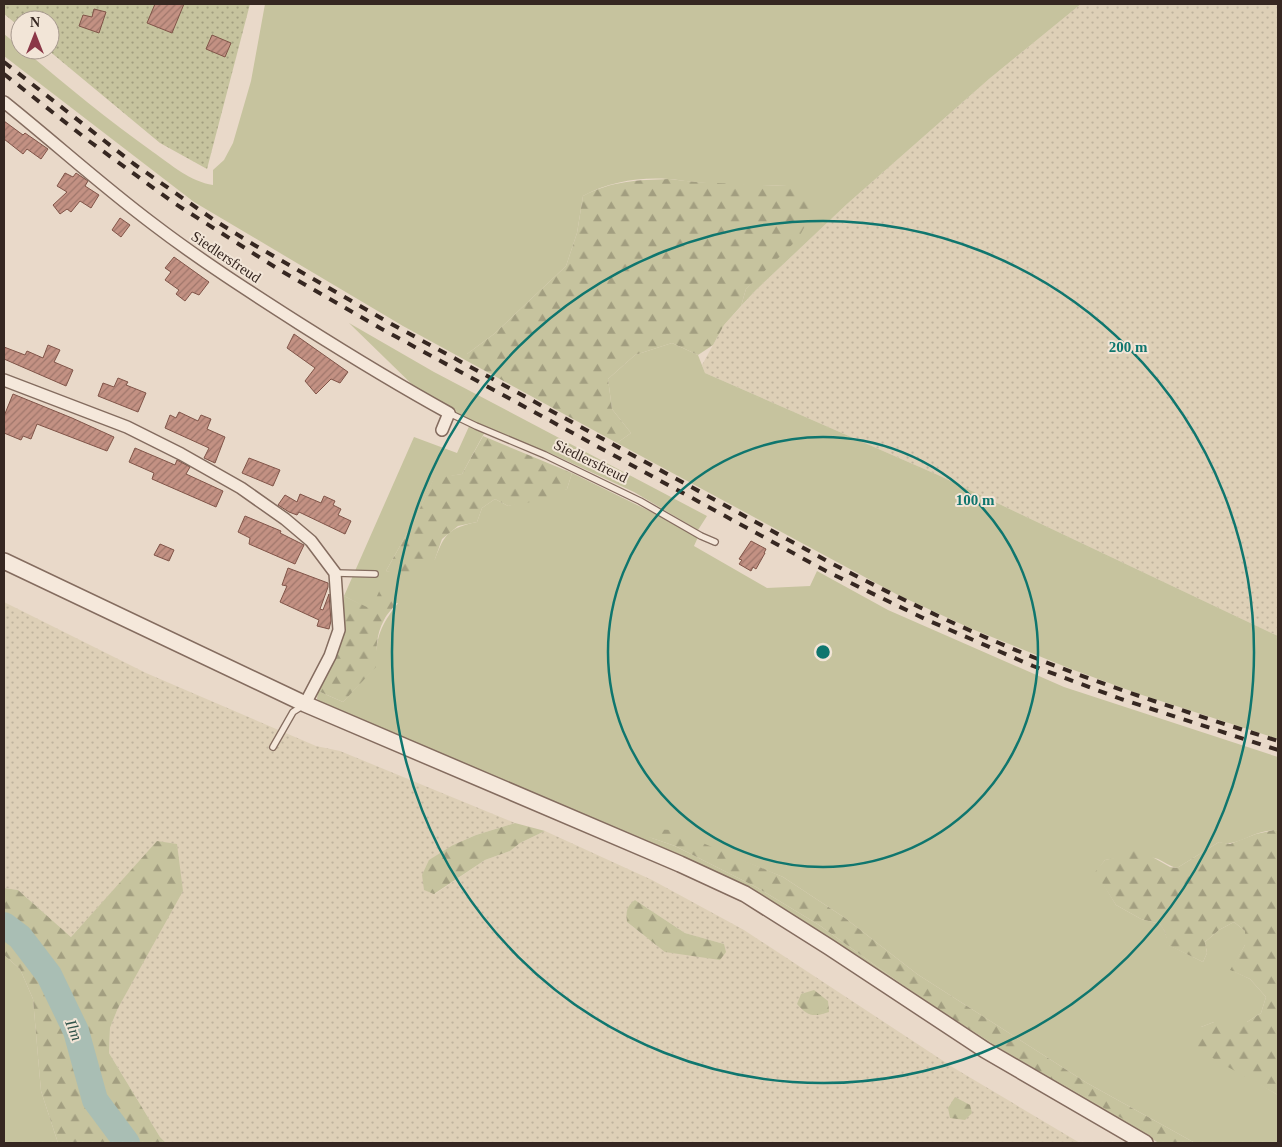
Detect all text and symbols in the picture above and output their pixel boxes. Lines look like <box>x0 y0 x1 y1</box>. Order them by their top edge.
north arrow <box>10 10 60 60</box>
text: N <box>30 15 40 30</box>
street label: Siedlersfreud <box>188 228 264 286</box>
text: 200 m <box>1109 339 1148 355</box>
street label: Siedlersfreud <box>552 436 631 486</box>
text: 100 m <box>956 492 995 508</box>
centre of rings <box>814 643 832 661</box>
water label: Ilm <box>62 1016 86 1043</box>

